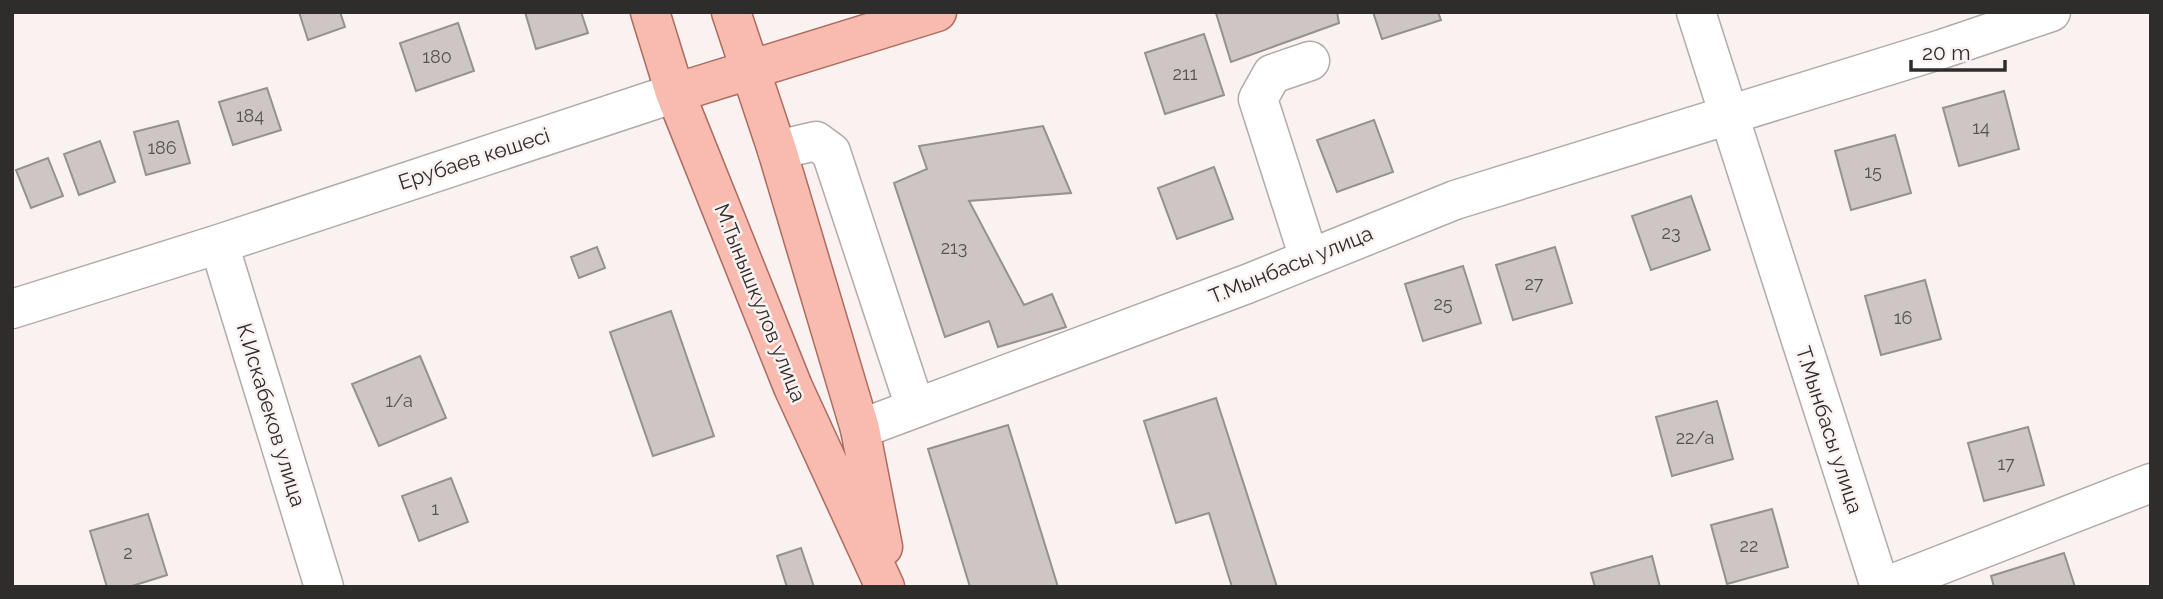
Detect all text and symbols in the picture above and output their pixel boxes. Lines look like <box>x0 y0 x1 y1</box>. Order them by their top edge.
scale bar <box>1911 28 2006 72</box>
text: 20 m <box>1922 40 1970 65</box>
house number: 180 <box>422 46 452 67</box>
house number: 211 <box>1173 63 1198 84</box>
house number: 184 <box>236 105 264 126</box>
house number: 14 <box>1972 117 1990 138</box>
street label: Ерубаев көшесі <box>395 122 553 195</box>
house number: 186 <box>147 137 177 158</box>
house number: 15 <box>1864 161 1882 182</box>
street label: М.Тынышкулов улица <box>709 200 812 406</box>
street label: Т.Мынбасы улица <box>1205 220 1376 309</box>
house number: 23 <box>1662 222 1681 243</box>
house number: 213 <box>941 237 967 258</box>
house number: 27 <box>1524 273 1544 294</box>
house number: 25 <box>1433 293 1453 314</box>
house number: 16 <box>1894 307 1912 328</box>
street label: К.Искабеков улица <box>232 320 311 510</box>
street label: Т.Мынбасы улица <box>1791 343 1868 517</box>
house number: 1/a <box>385 390 413 411</box>
house number: 22/а <box>1676 427 1714 448</box>
house number: 17 <box>1997 453 2015 474</box>
house number: 1 <box>431 498 439 519</box>
house number: 22 <box>1740 535 1758 556</box>
house number: 2 <box>123 542 133 563</box>

